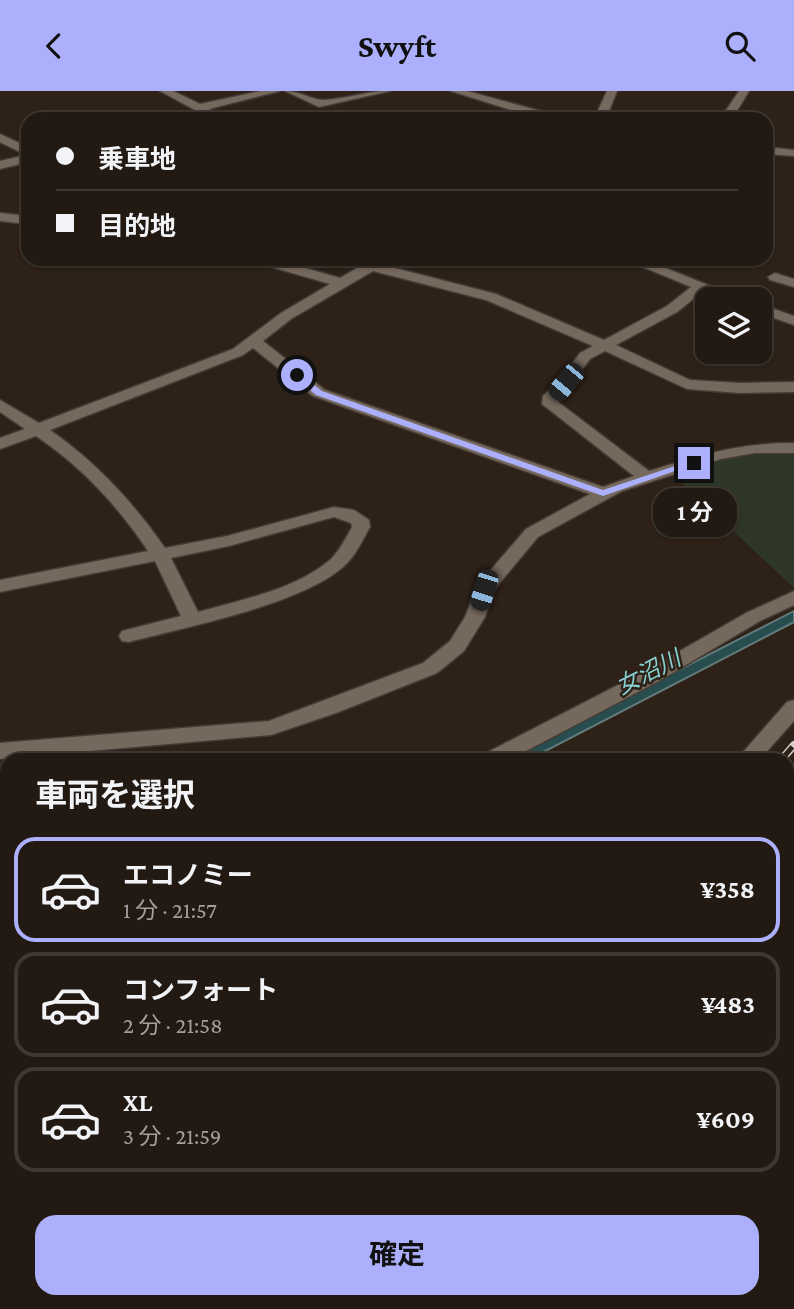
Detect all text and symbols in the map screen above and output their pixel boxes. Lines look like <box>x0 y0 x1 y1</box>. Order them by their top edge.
icon: back <box>35 27 73 65</box>
icon: search <box>721 27 759 65</box>
text: Swyft <box>358 28 436 64</box>
text: 乗車地 <box>98 145 176 174</box>
text: 目的地 <box>98 212 176 241</box>
map controls <box>695 287 772 364</box>
button: layers <box>695 287 772 364</box>
route start <box>281 359 313 391</box>
car <box>545 359 588 405</box>
route end <box>678 447 710 479</box>
callout: 1 分 <box>652 487 736 537</box>
text: 1 分 <box>677 499 713 525</box>
car <box>468 567 501 613</box>
water label: 女沼川 <box>611 643 687 699</box>
text: 車両を選択 <box>35 777 195 813</box>
icon: car <box>39 858 102 921</box>
text: エコノミー <box>123 861 253 890</box>
text: ¥358 <box>700 875 755 904</box>
text: 1 分 · 21:57 <box>123 897 217 923</box>
icon: car <box>39 973 102 1036</box>
text: コンフォート <box>123 976 278 1005</box>
text: ¥483 <box>701 990 755 1019</box>
text: 2 分 · 21:58 <box>123 1012 223 1038</box>
icon: car <box>39 1088 102 1151</box>
text: XL <box>123 1088 152 1117</box>
text: ¥609 <box>697 1105 755 1134</box>
text: 3 分 · 21:59 <box>123 1123 221 1149</box>
button: 確定 <box>35 1215 759 1295</box>

